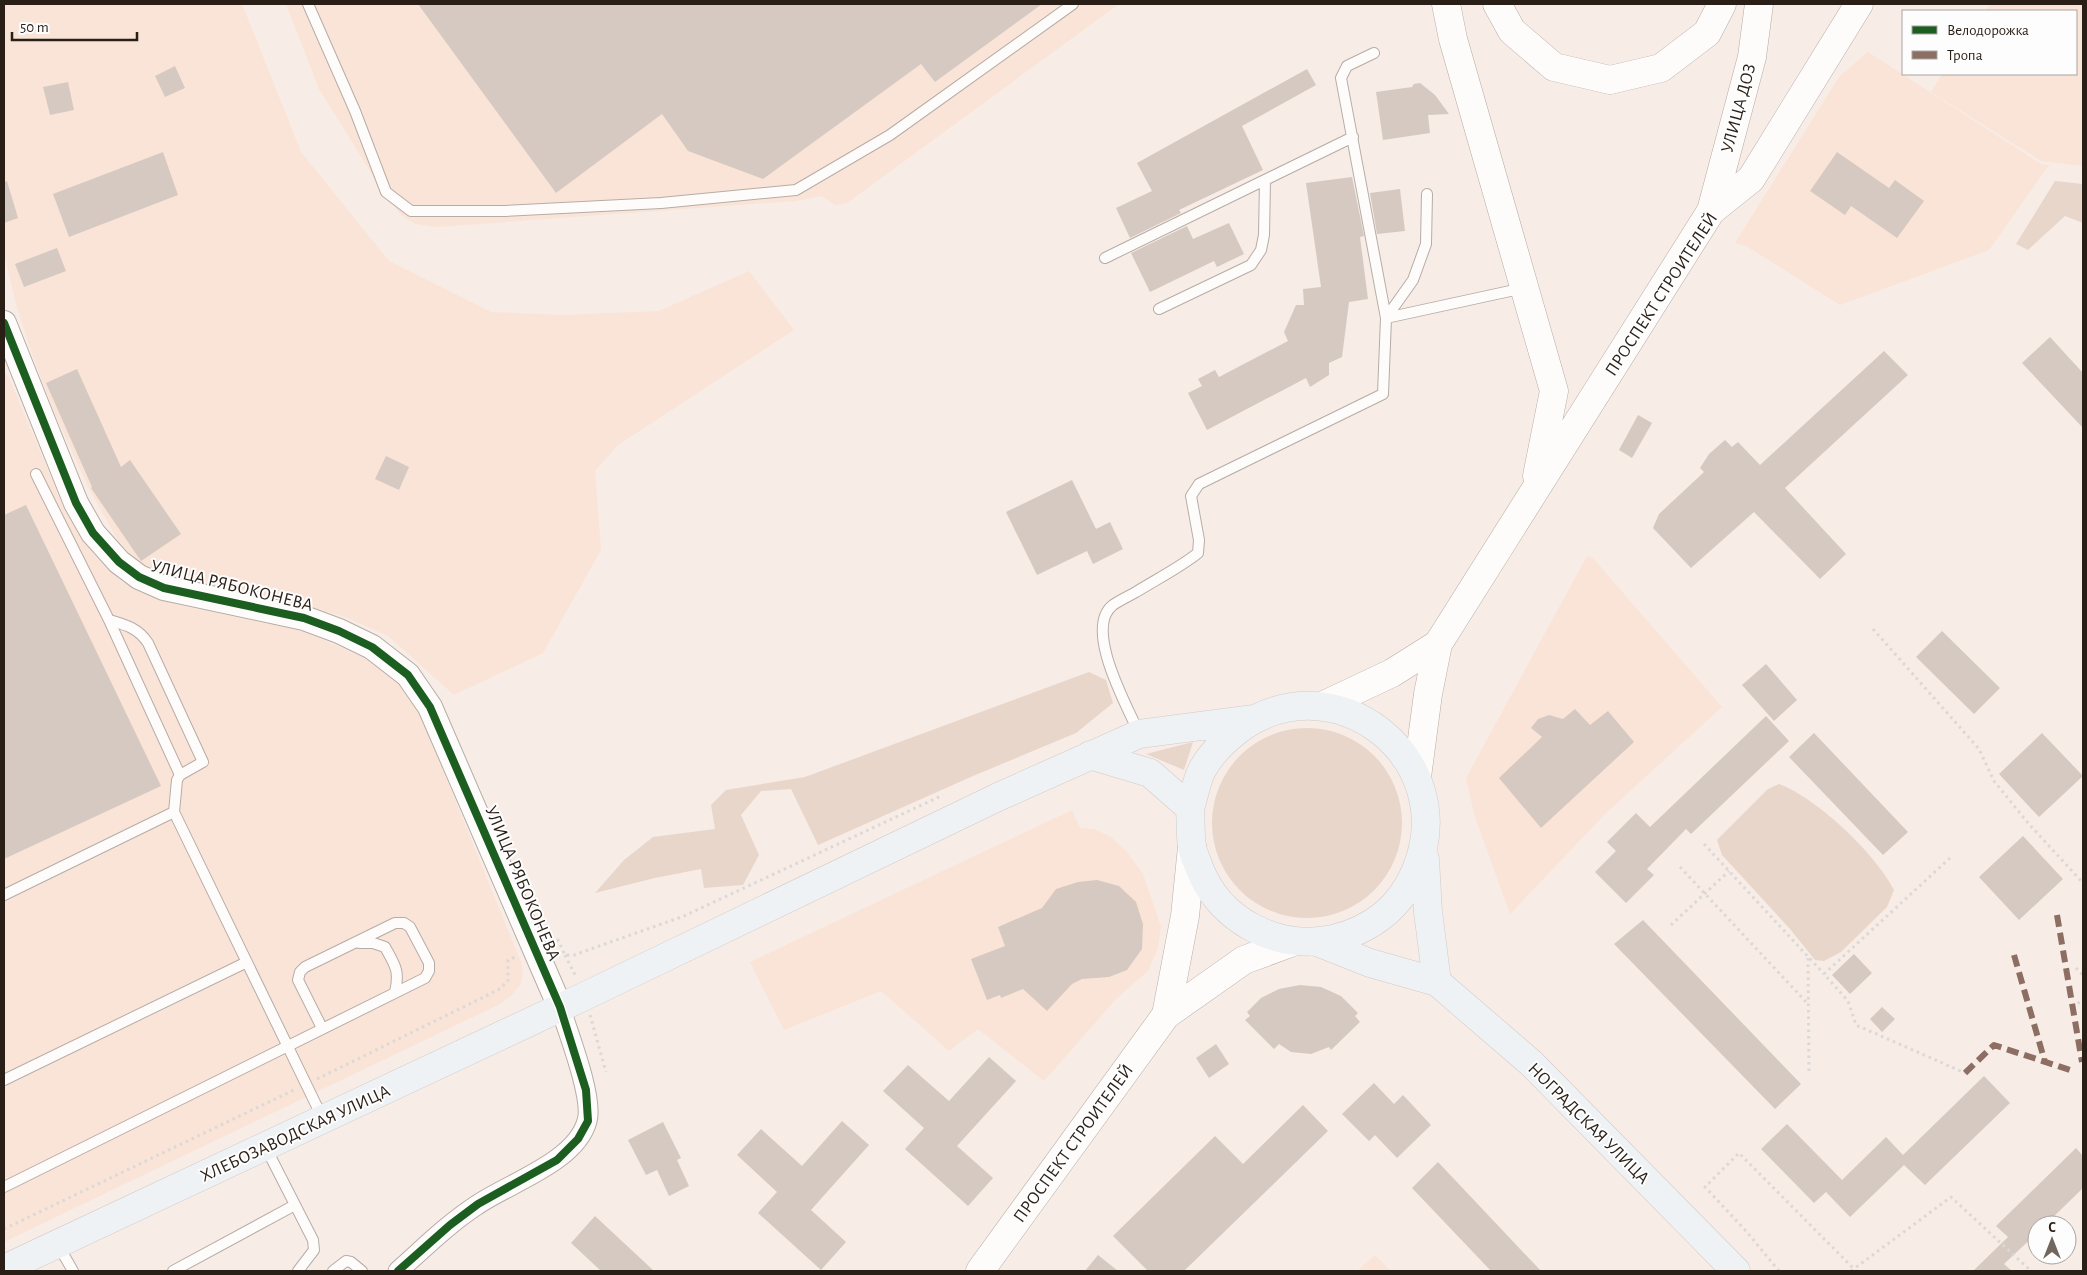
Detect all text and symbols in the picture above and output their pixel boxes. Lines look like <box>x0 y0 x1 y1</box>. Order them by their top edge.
scale bar <box>12 10 138 42</box>
legend <box>1902 10 2077 75</box>
text: 50 m <box>20 20 49 35</box>
text: Велодорожка <box>1947 23 2029 38</box>
text: Тропа <box>1947 48 1983 63</box>
street label: УЛИЦА ДОЗ <box>1718 62 1760 155</box>
street label: ПРОСПЕКТ СТРОИТЕЛЕЙ <box>1601 209 1721 379</box>
street label: УЛИЦА РЯБОКОНЕВА <box>149 557 315 615</box>
street label: УЛИЦА РЯБОКОНЕВА <box>481 803 563 964</box>
street label: НОГРАДСКАЯ УЛИЦА <box>1524 1059 1653 1188</box>
street label: ПРОСПЕКТ СТРОИТЕЛЕЙ <box>1009 1060 1137 1226</box>
street label: ХЛЕБОЗАВОДСКАЯ УЛИЦА <box>198 1082 393 1186</box>
north arrow <box>2027 1215 2077 1265</box>
text: С <box>2048 1221 2056 1235</box>

